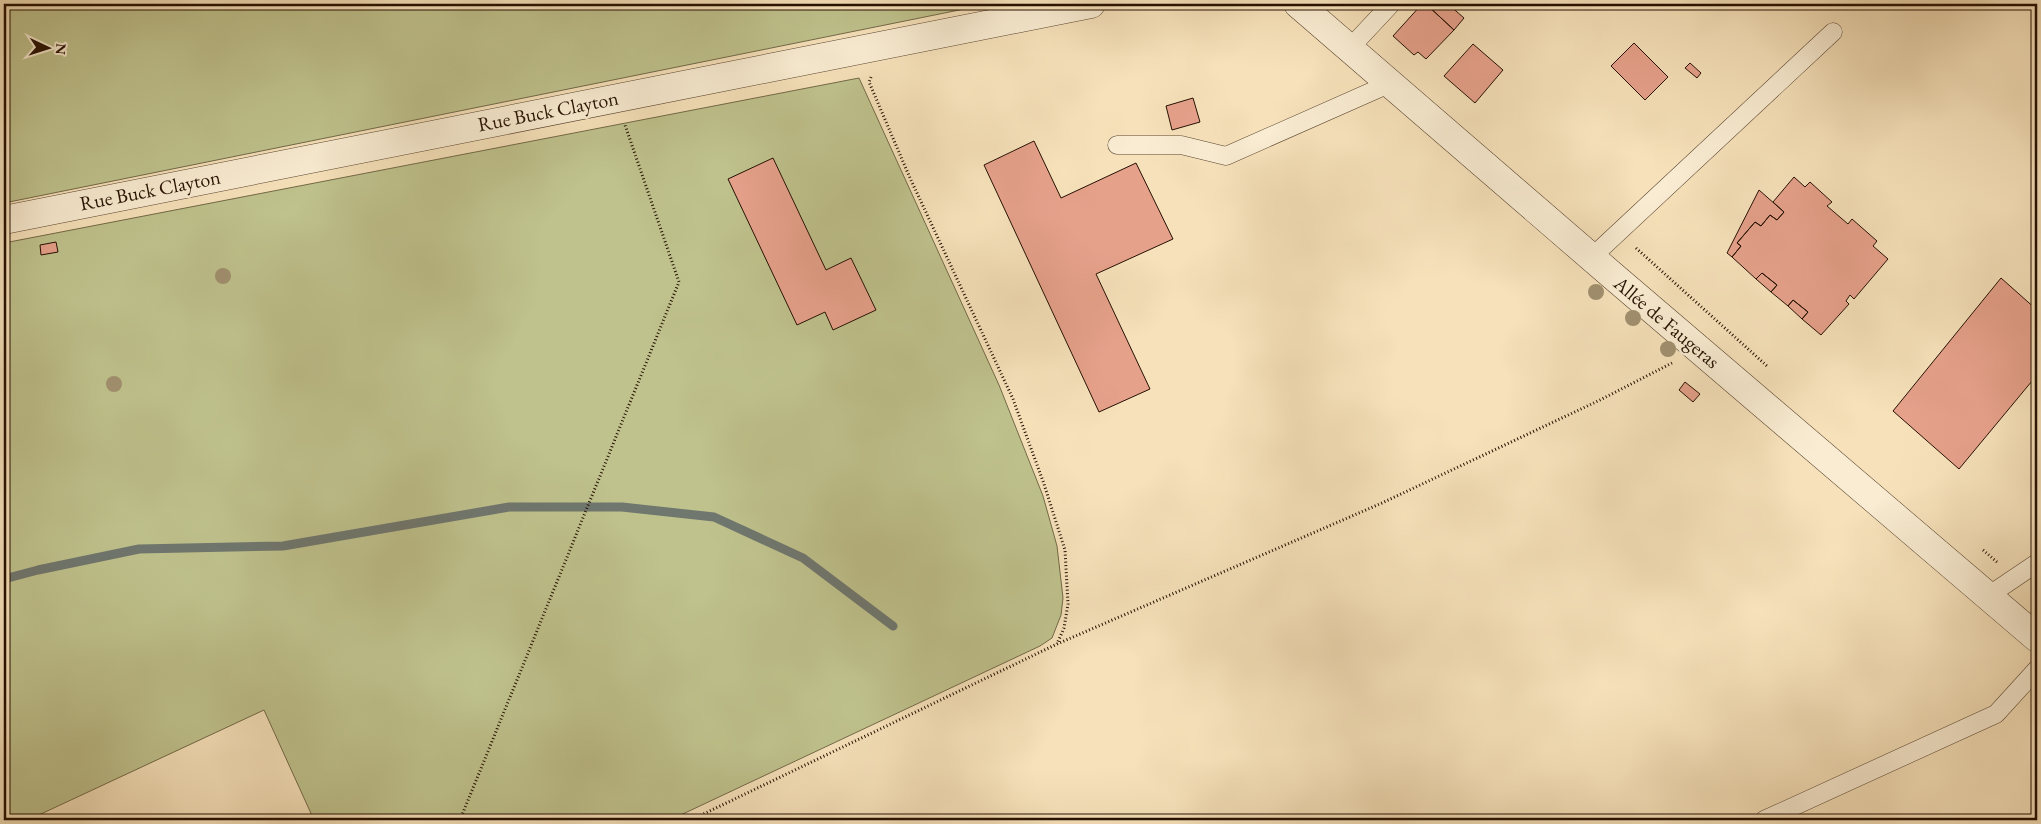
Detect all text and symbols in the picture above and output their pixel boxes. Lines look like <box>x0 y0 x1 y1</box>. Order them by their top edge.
north arrow <box>22 22 72 72</box>
text: N <box>52 43 70 56</box>
street label: Rue Buck Clayton <box>475 85 621 137</box>
street label: Rue Buck Clayton <box>77 164 223 216</box>
street label: Allée de Faugeras <box>1608 269 1725 374</box>

